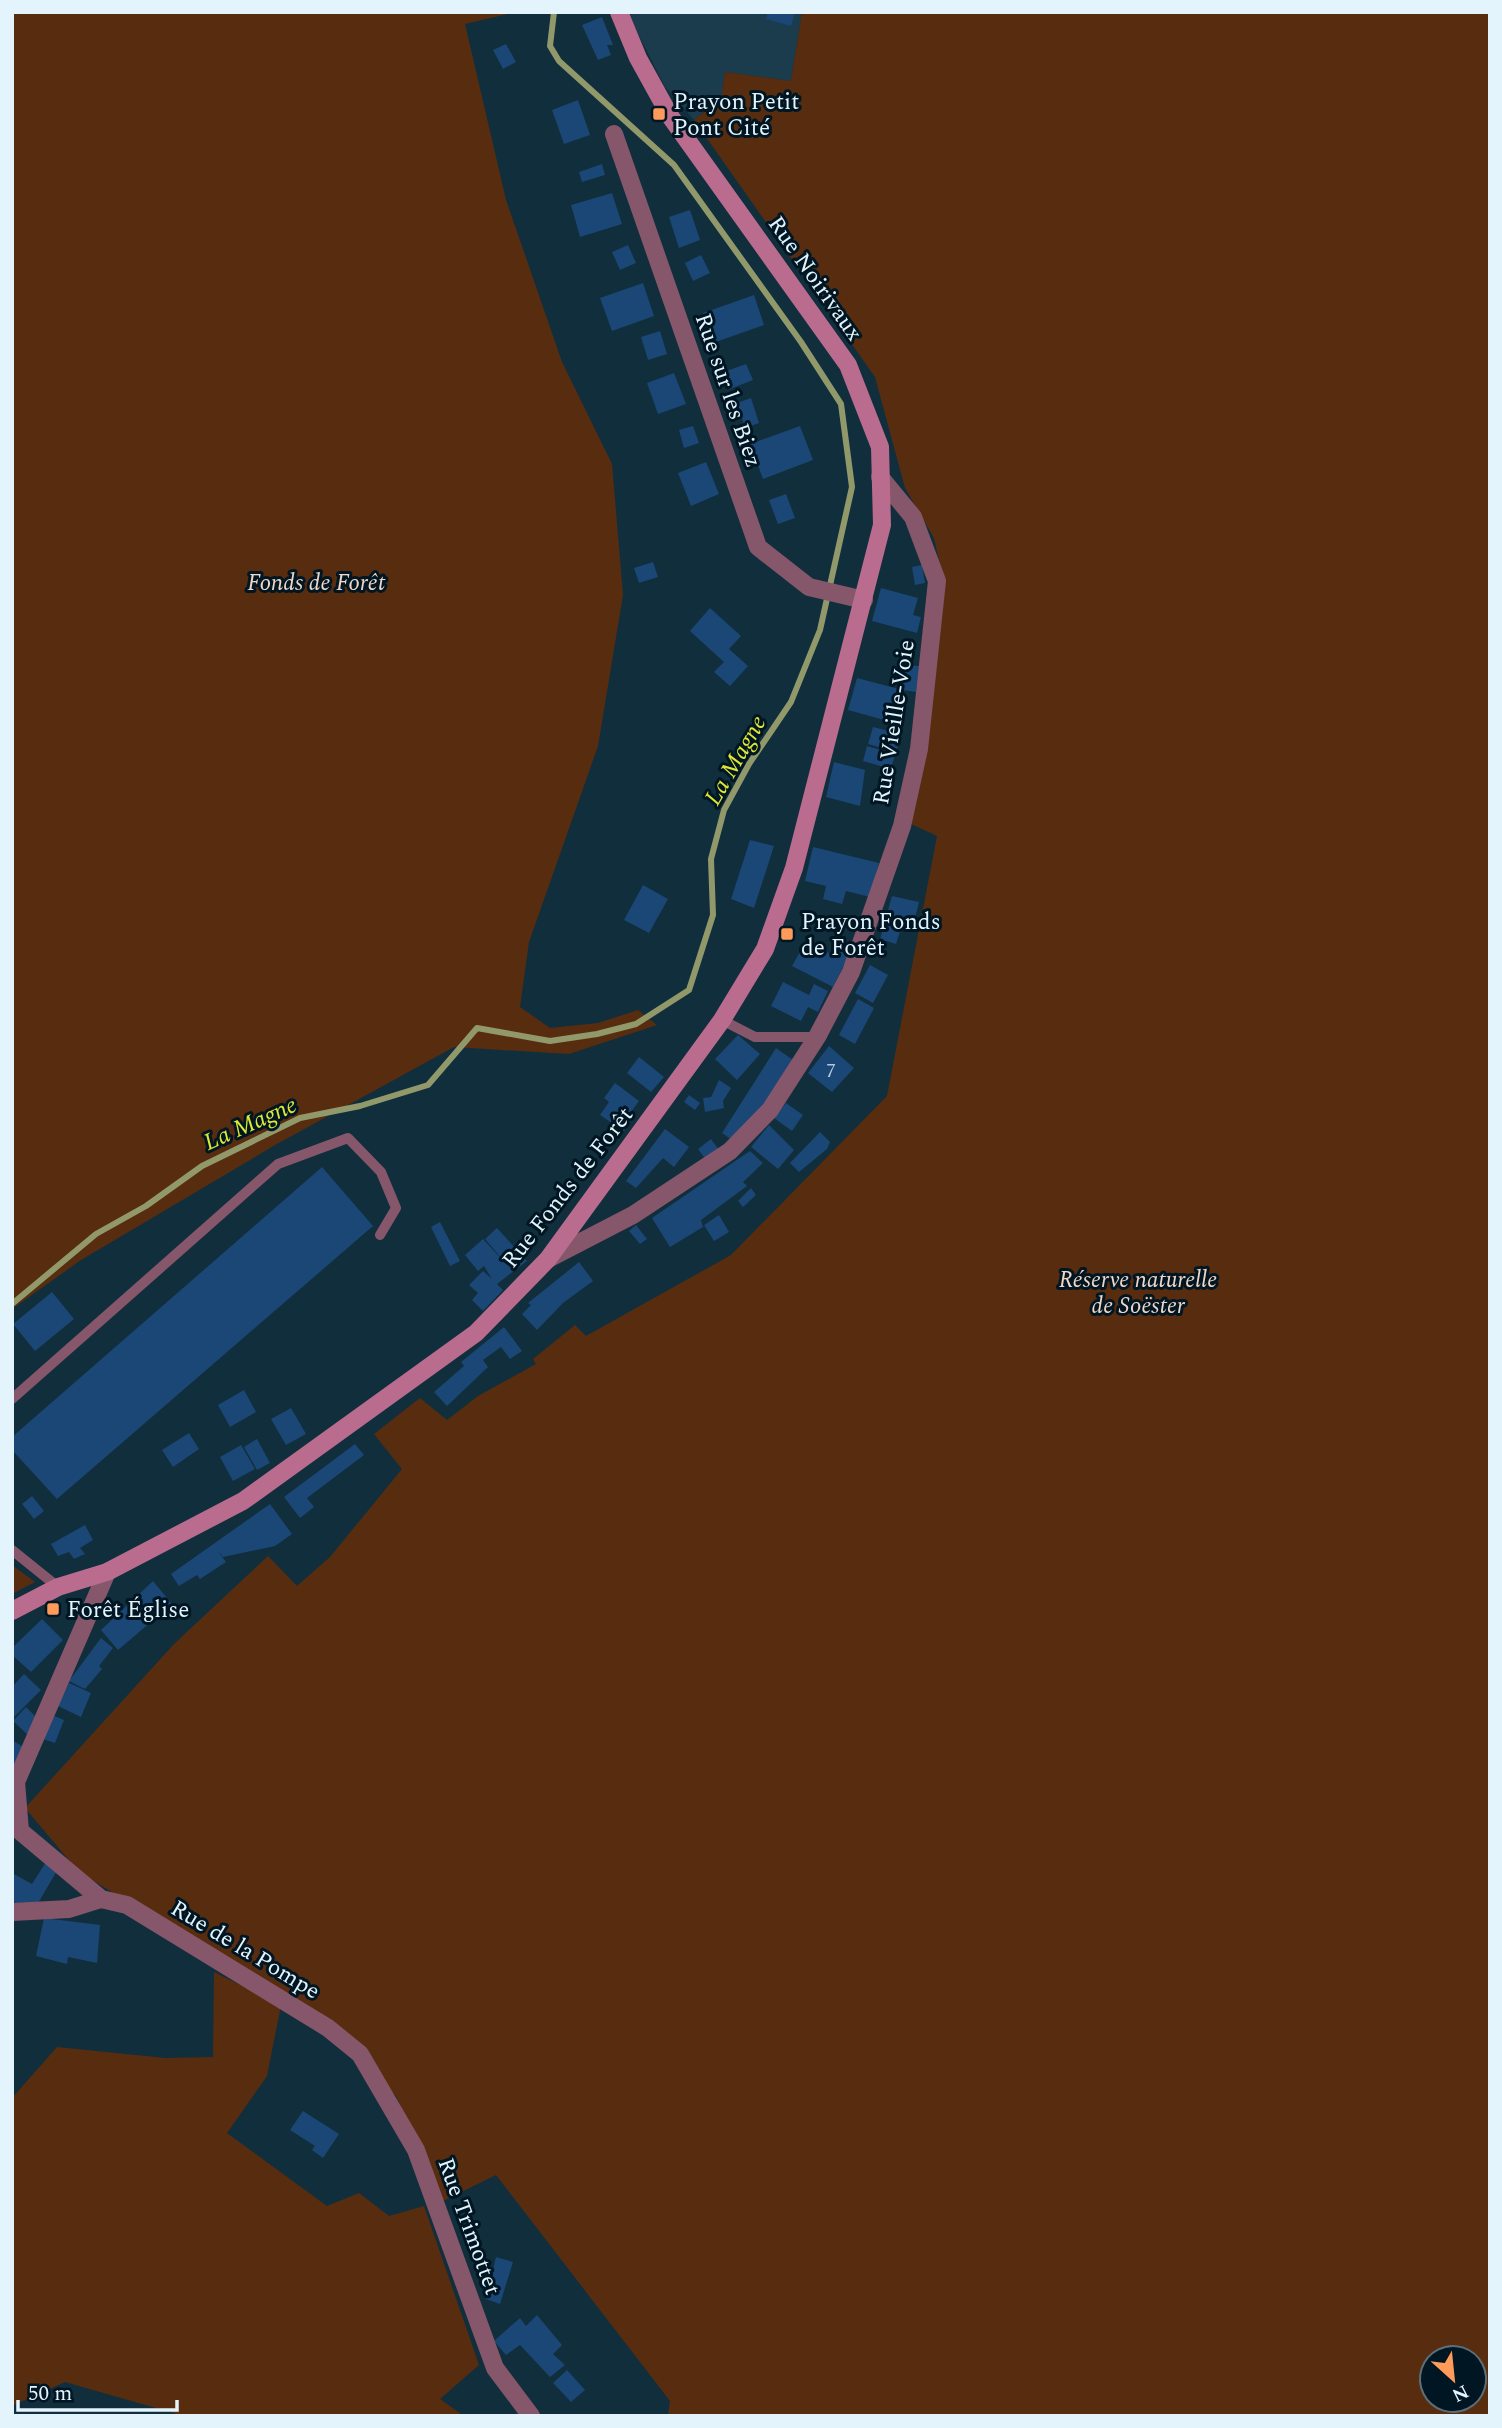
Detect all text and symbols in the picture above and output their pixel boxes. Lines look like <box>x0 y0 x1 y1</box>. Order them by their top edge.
place label: Prayon Petit Pont Cité <box>673 85 799 146</box>
marker: Prayon Petit Pont Cité <box>651 106 667 122</box>
street label: Rue Noirivaux <box>759 209 871 349</box>
street label: Rue sur les Biez <box>685 309 770 472</box>
park label: Fonds de Forêt <box>247 566 386 601</box>
street label: Rue Vieille-Voie <box>864 637 925 807</box>
water label: La Magne <box>696 709 776 812</box>
place label: Prayon Fonds de Forêt <box>801 905 941 966</box>
marker: Prayon Fonds de Forêt <box>779 926 795 942</box>
house number: 7 <box>826 1057 836 1086</box>
water label: La Magne <box>198 1087 303 1161</box>
street label: Rue Fonds de Forêt <box>494 1100 643 1276</box>
park label: Réserve naturelle de Soëster <box>1059 1263 1217 1324</box>
place label: Forêt Église <box>67 1593 189 1628</box>
marker: Forêt Église <box>45 1601 61 1617</box>
street label: Rue de la Pompe <box>164 1892 327 2009</box>
street label: Rue Trimottet <box>428 2153 510 2300</box>
north arrow <box>1418 2344 1488 2414</box>
scale bar <box>18 2368 177 2412</box>
text: N <box>1447 2376 1474 2409</box>
text: 50 m <box>28 2378 72 2410</box>

